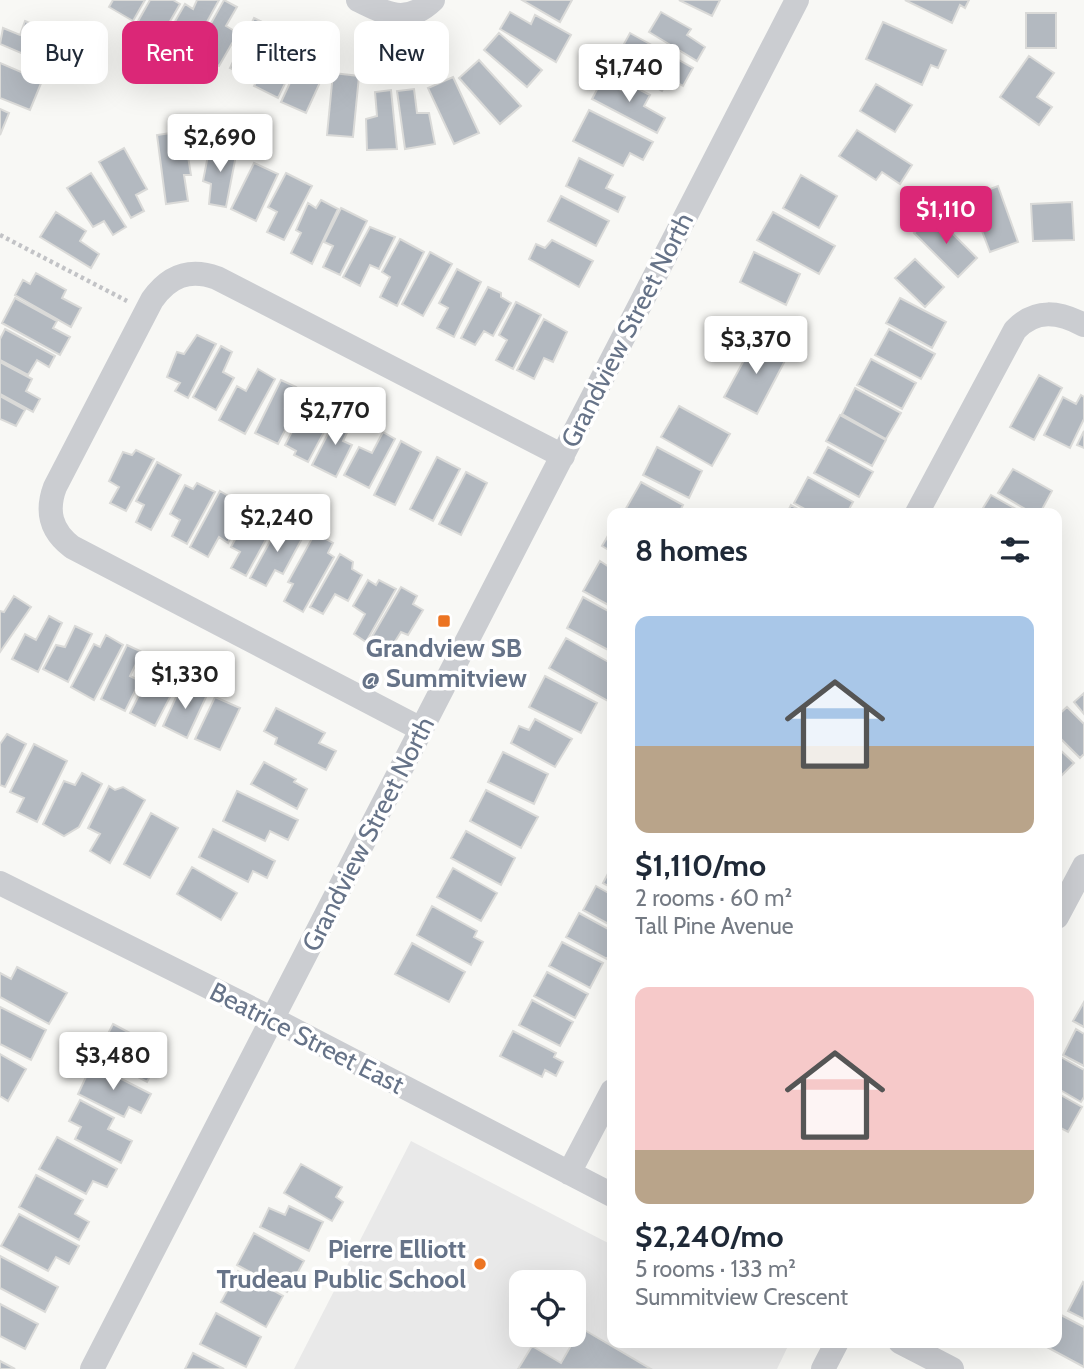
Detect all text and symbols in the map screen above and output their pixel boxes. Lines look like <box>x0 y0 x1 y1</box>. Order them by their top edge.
chip: Buy <box>21 21 108 84</box>
chip: Rent <box>122 21 218 84</box>
chip: Filters <box>232 21 340 84</box>
chip: New <box>354 21 449 84</box>
pin: $1,740 <box>572 44 686 104</box>
text: $1,740 <box>595 53 663 81</box>
pin: $2,690 <box>163 114 277 174</box>
text: $2,690 <box>184 123 256 151</box>
pin: $1,110 <box>889 187 1003 246</box>
text: $1,110 <box>916 195 976 223</box>
street label: Grandview Street North <box>554 207 700 453</box>
pin: $3,370 <box>699 316 813 376</box>
text: $3,370 <box>720 325 792 353</box>
pin: $2,770 <box>278 388 392 447</box>
text: $2,770 <box>300 396 370 424</box>
pin: $2,240 <box>220 494 334 554</box>
text: $2,240 <box>240 503 314 531</box>
icon: filters <box>996 531 1034 569</box>
text: 8 homes <box>635 532 748 569</box>
marker: Grandview SB @ Summitview <box>436 613 452 629</box>
place label: Grandview SB @ Summitview <box>361 632 527 694</box>
pin: $1,330 <box>128 652 242 711</box>
text: $1,330 <box>151 660 219 688</box>
icon: home <box>772 661 898 787</box>
street label: Grandview Street North <box>295 711 441 957</box>
text: $1,110/mo <box>635 847 766 884</box>
text: 2 rooms · 60 m² <box>635 884 792 912</box>
text: Tall Pine Avenue <box>635 912 794 940</box>
street label: Beatrice Street East <box>205 975 410 1101</box>
pin: $3,480 <box>56 1032 170 1092</box>
icon: home <box>772 1032 898 1158</box>
text: $3,480 <box>75 1041 151 1069</box>
text: $2,240/mo <box>635 1218 784 1255</box>
place label: Pierre Elliott Trudeau Public School <box>217 1233 466 1295</box>
text: 5 rooms · 133 m² <box>635 1255 796 1283</box>
marker: Pierre Elliott Trudeau Public School <box>472 1256 488 1272</box>
map controls <box>509 1270 586 1347</box>
button: locate <box>509 1270 586 1347</box>
text: Summitview Crescent <box>635 1283 848 1311</box>

